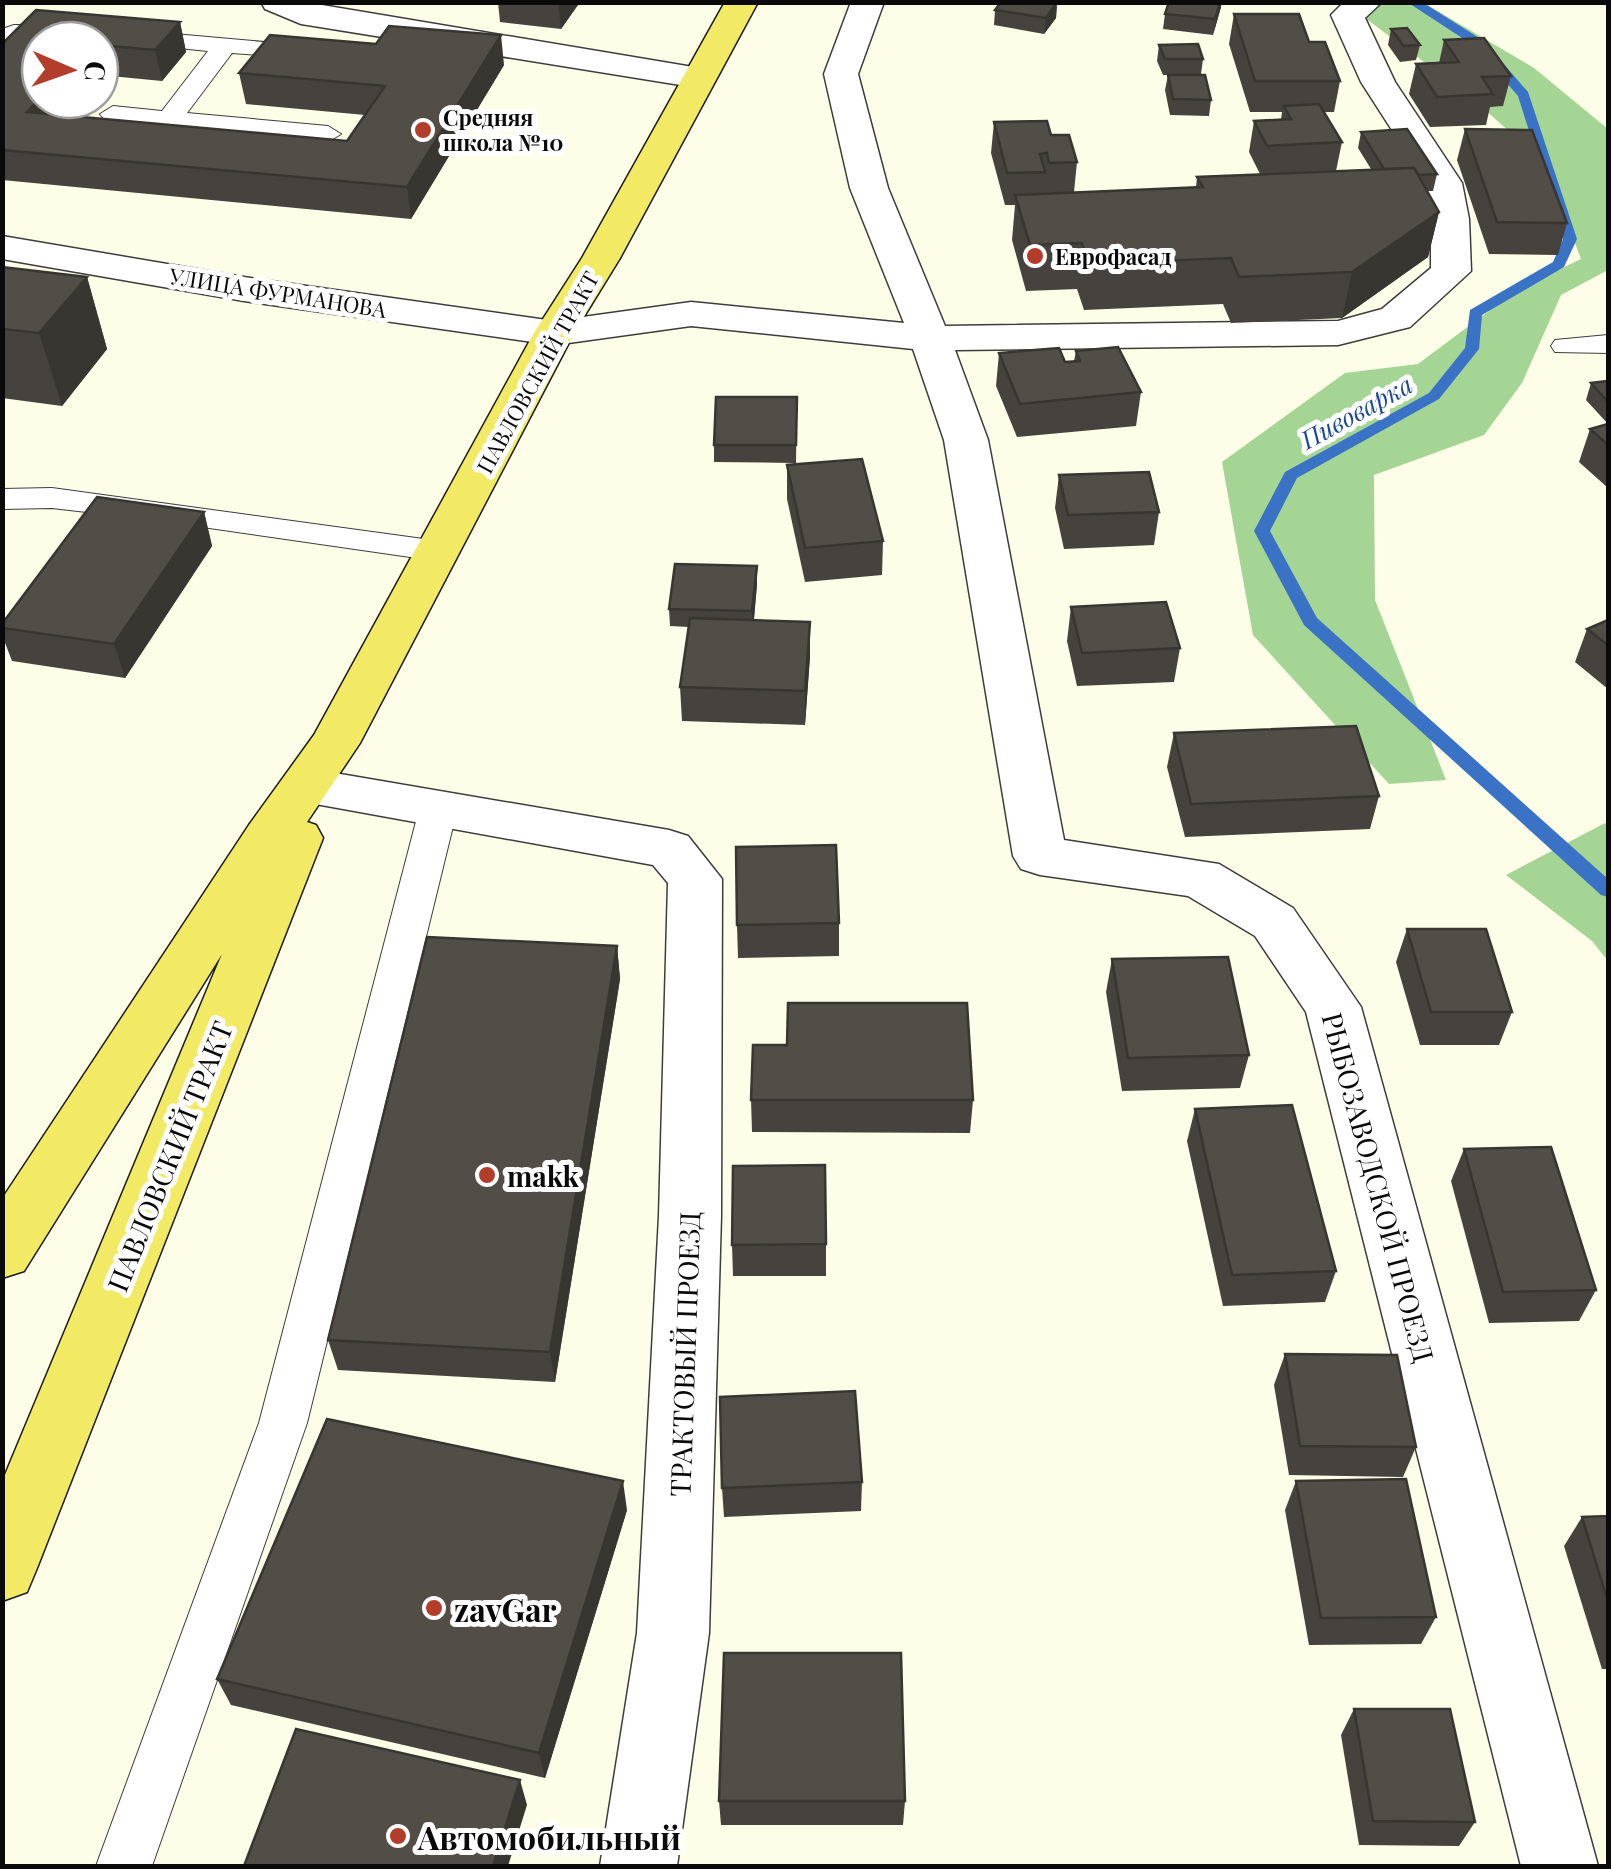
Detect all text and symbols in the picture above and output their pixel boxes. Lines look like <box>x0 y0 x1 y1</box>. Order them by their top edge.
north arrow <box>20 20 120 120</box>
text: С <box>78 60 115 81</box>
place label: Средняя школа №10 <box>443 102 564 157</box>
marker: Средняя школа №10 <box>412 119 434 141</box>
place label: Еврофасад <box>1055 241 1172 271</box>
marker: Еврофасад <box>1024 245 1046 267</box>
street label: УЛИЦА ФУРМАНОВА <box>166 260 389 324</box>
street label: ПАВЛОВСКИЙ ТРАКТ <box>469 265 605 478</box>
water label: Пивоварка <box>1293 367 1418 456</box>
street label: РЫБОЗАВОДСКОЙ ПРОЕЗД <box>1315 1008 1444 1366</box>
street label: ПАВЛОВСКИЙ ТРАКТ <box>98 1015 240 1297</box>
place label: makk <box>507 1157 580 1194</box>
marker: makk <box>476 1164 498 1186</box>
street label: ТРАКТОВЫЙ ПРОЕЗД <box>661 1210 707 1497</box>
place label: zavGar <box>454 1587 557 1630</box>
marker: zavGar <box>423 1597 445 1619</box>
place label: Автомобильный <box>417 1815 681 1858</box>
marker: Автомобильный <box>387 1825 409 1847</box>

